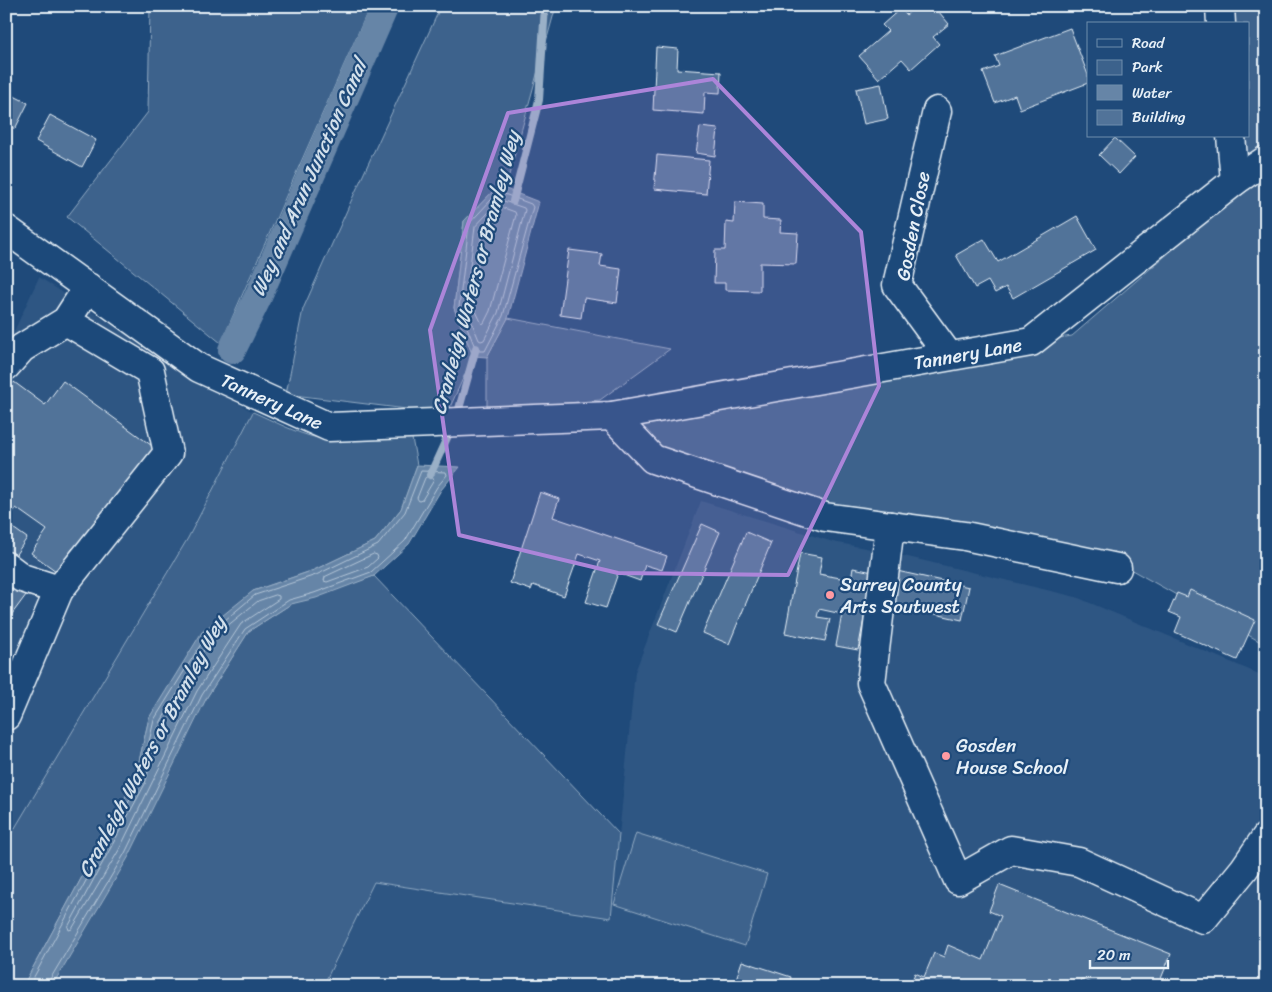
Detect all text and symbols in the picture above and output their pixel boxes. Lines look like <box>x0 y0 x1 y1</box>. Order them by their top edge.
legend <box>1087 22 1250 138</box>
text: Road <box>1132 30 1165 56</box>
water label: Wey and Arun Junction Canal <box>241 50 379 302</box>
text: Park <box>1132 54 1163 80</box>
text: Water <box>1132 80 1172 106</box>
text: Building <box>1132 104 1186 130</box>
water label: Cranleigh Waters or Bramley Wey <box>421 125 531 418</box>
street label: Gosden Close <box>886 168 940 283</box>
street label: Tannery Lane <box>911 327 1025 379</box>
street label: Tannery Lane <box>215 363 329 439</box>
place label: Surrey County Arts Soutwest <box>839 568 962 623</box>
marker: Surrey County Arts Soutwest <box>824 589 836 601</box>
water label: Cranleigh Waters or Bramley Wey <box>68 608 237 884</box>
place label: Gosden House School <box>956 729 1069 784</box>
marker: Gosden House School <box>940 750 952 762</box>
scale bar <box>1090 937 1167 969</box>
text: 20 m <box>1097 942 1131 968</box>

